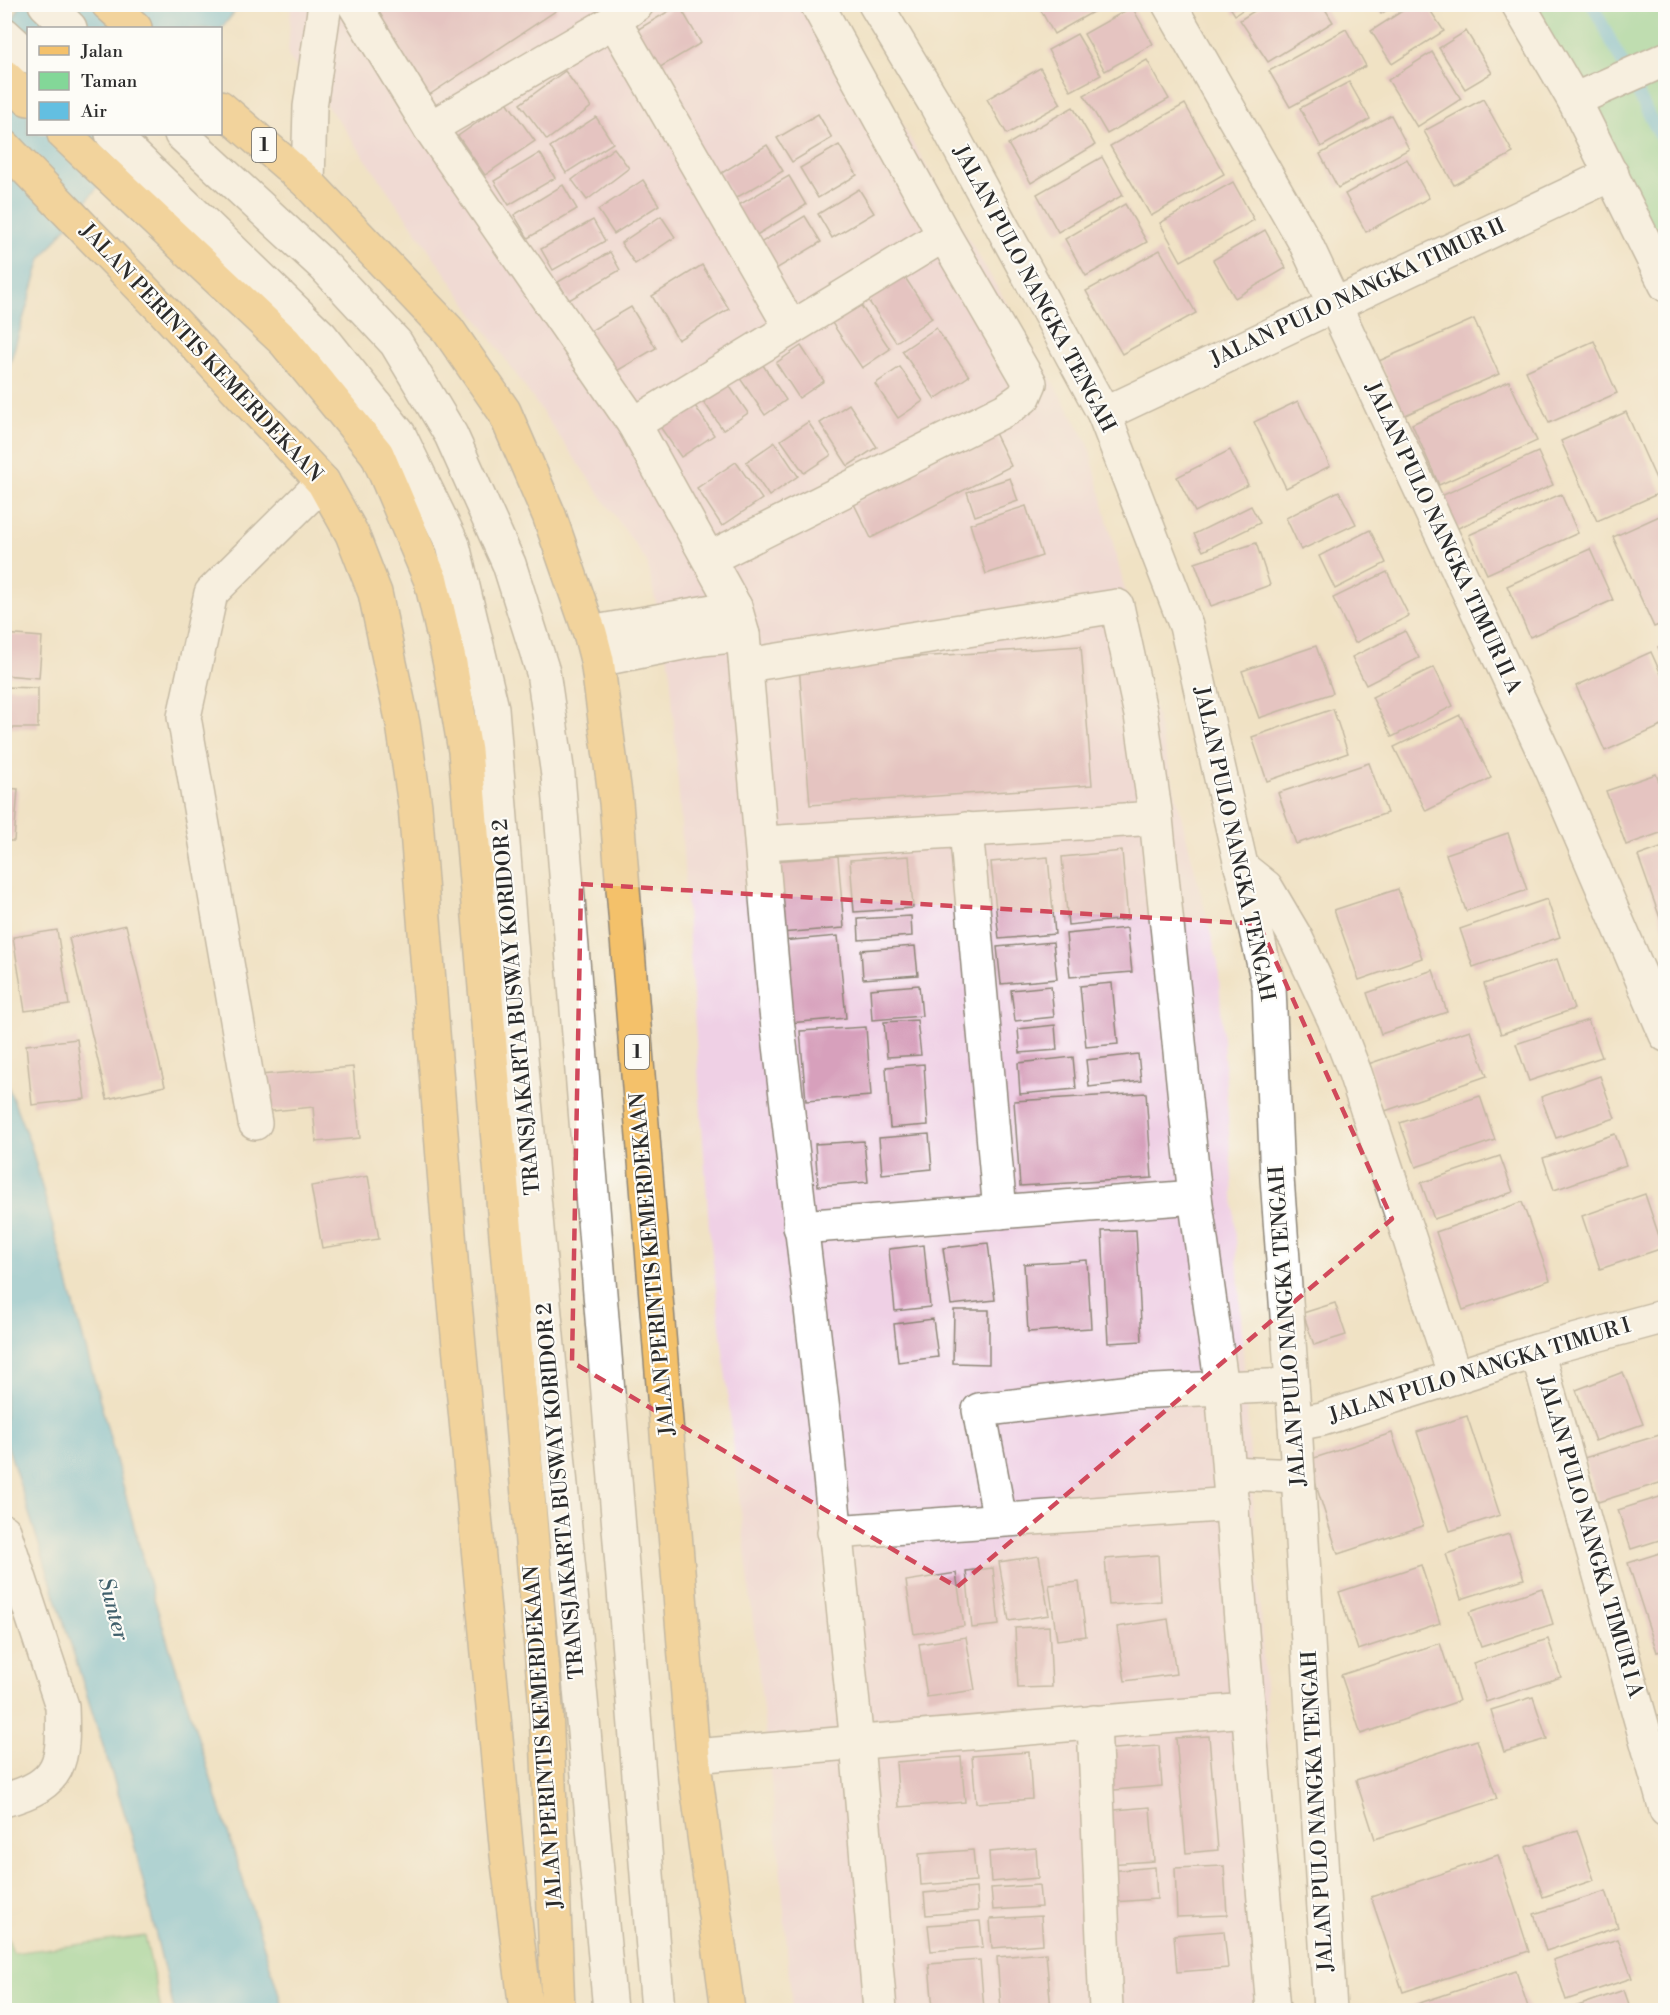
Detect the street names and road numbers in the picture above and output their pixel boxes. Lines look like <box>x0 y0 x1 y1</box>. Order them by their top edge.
road number: 1 <box>252 128 276 162</box>
street label: JALAN PULO NANGKA TENGAH <box>947 140 1121 437</box>
street label: JALAN PULO NANGKA TIMUR II <box>1206 213 1509 373</box>
street label: JALAN PERINTIS KEMERDEKAAN <box>74 218 328 488</box>
street label: JALAN PULO NANGKA TIMUR II A <box>1359 377 1527 698</box>
street label: JALAN PULO NANGKA TENGAH <box>1188 683 1280 1004</box>
street label: TRANSJAKARTA BUSWAY KORIDOR 2 <box>488 818 546 1196</box>
road number: 1 <box>625 1035 649 1069</box>
street label: JALAN PERINTIS KEMERDEKAAN <box>625 1091 681 1437</box>
street label: JALAN PULO NANGKA TENGAH <box>1264 1165 1312 1488</box>
street label: TRANSJAKARTA BUSWAY KORIDOR 2 <box>532 1302 590 1680</box>
street label: JALAN PULO NANGKA TIMUR I <box>1325 1313 1634 1430</box>
street label: JALAN PULO NANGKA TIMUR I A <box>1531 1372 1649 1701</box>
street label: JALAN PERINTIS KEMERDEKAAN <box>519 1564 569 1910</box>
street label: JALAN PULO NANGKA TENGAH <box>1297 1650 1339 1973</box>

